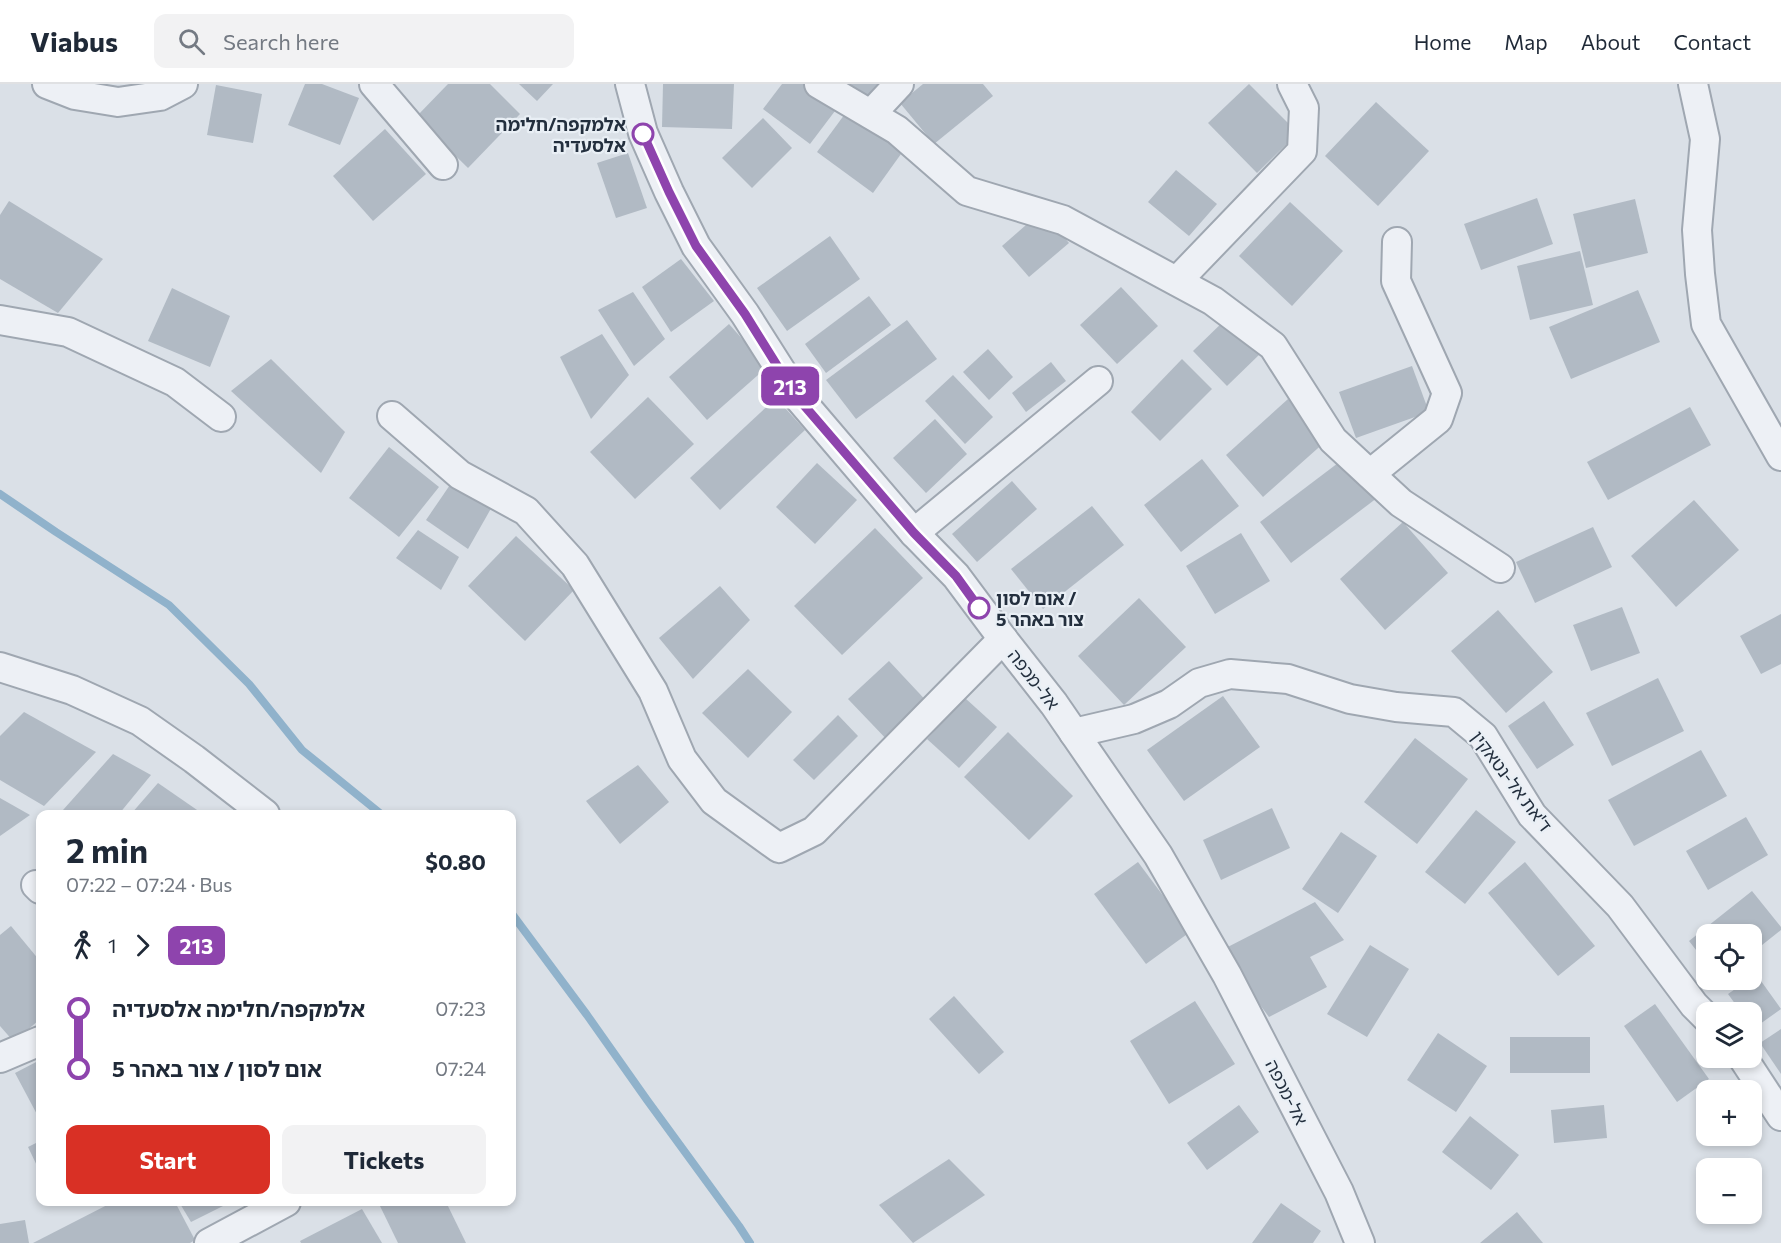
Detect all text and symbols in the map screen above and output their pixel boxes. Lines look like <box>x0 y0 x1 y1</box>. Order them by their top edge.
search box <box>154 14 574 68</box>
text: Viabus <box>30 24 118 58</box>
icon: search <box>175 25 208 58</box>
text: Search here <box>223 28 339 55</box>
text: Home <box>1414 29 1471 54</box>
text: Map <box>1504 29 1548 54</box>
text: About <box>1581 29 1640 54</box>
text: Contact <box>1673 29 1751 54</box>
place label: אלמקפה/חלימה אלסעדיה <box>496 113 626 156</box>
marker: אלמקפה/חלימה אלסעדיה <box>632 123 654 145</box>
line badge: 213 <box>756 366 824 406</box>
text: 213 <box>773 374 807 399</box>
place label: אום לסון / צור באהר 5 <box>996 587 1084 630</box>
marker: אום לסון / צור באהר 5 <box>968 597 990 619</box>
street label: אל-מכפה <box>1004 644 1064 714</box>
street label: ד'את אל-נטאקין <box>1467 726 1557 836</box>
text: 2 min <box>66 829 148 870</box>
text: $0.80 <box>425 848 486 875</box>
text: 07:22 – 07:24 · Bus <box>66 872 232 896</box>
map controls <box>1696 924 1762 1224</box>
button: locate <box>1696 924 1762 990</box>
icon: walk <box>66 929 99 962</box>
icon: forward <box>126 929 159 962</box>
text: 1 <box>108 933 117 957</box>
text: 213 <box>180 933 213 958</box>
text: אלמקפה/חלימה אלסעדיה <box>112 995 365 1022</box>
text: 07:23 <box>435 996 486 1020</box>
button: layers <box>1696 1002 1762 1068</box>
text: אום לסון / צור באהר 5 <box>112 1055 322 1082</box>
text: 07:24 <box>435 1056 486 1080</box>
street label: אל-מכפה <box>1261 1056 1313 1128</box>
button: + <box>1696 1080 1762 1146</box>
button: Start <box>66 1125 270 1194</box>
button: Tickets <box>282 1125 486 1194</box>
button: − <box>1696 1158 1762 1224</box>

